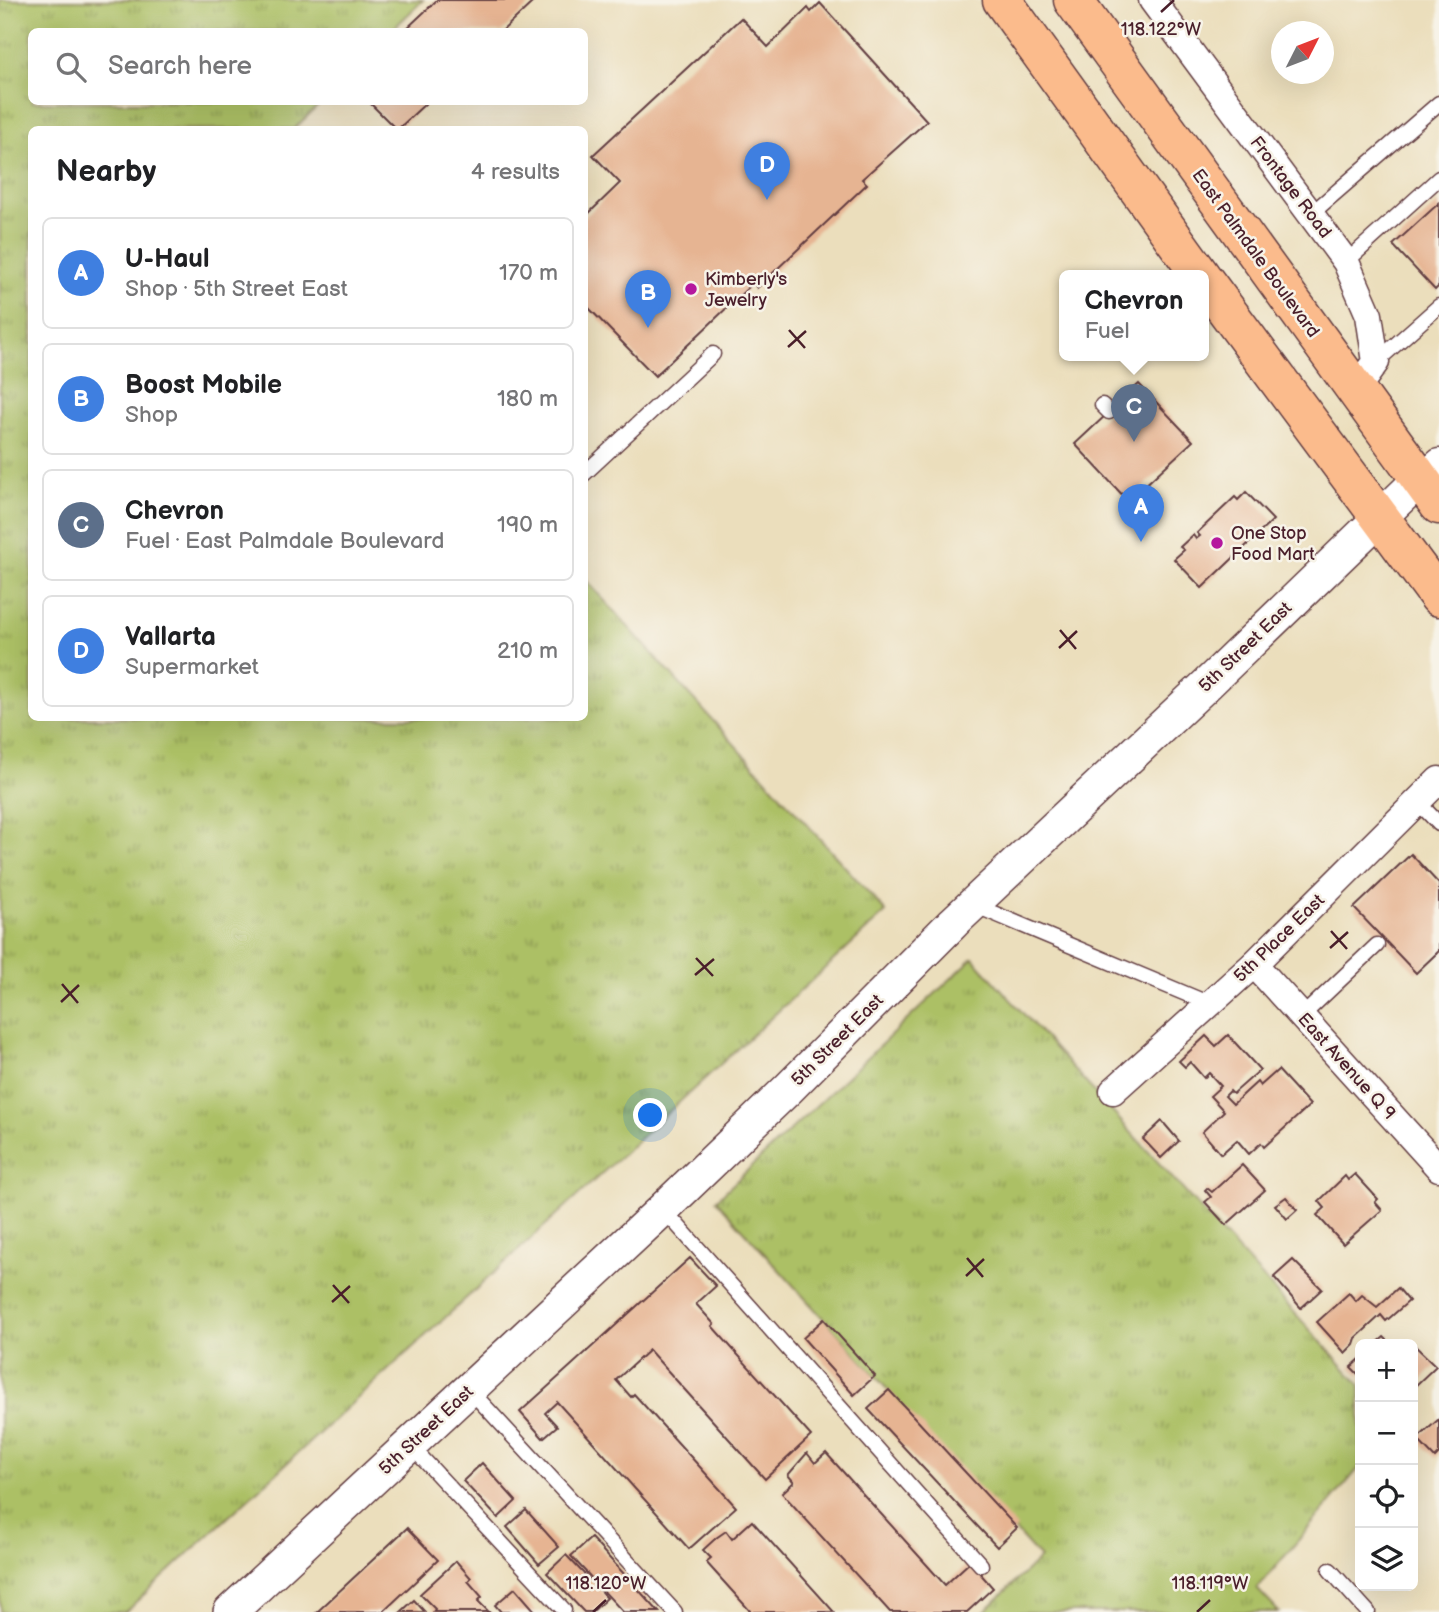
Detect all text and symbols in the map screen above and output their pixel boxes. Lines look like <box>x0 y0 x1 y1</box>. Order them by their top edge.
text: 118.122°W <box>1121 19 1202 40</box>
north arrow <box>1271 21 1334 84</box>
search box <box>28 28 588 105</box>
icon: search <box>52 48 90 86</box>
text: Search here <box>108 51 252 82</box>
street label: Frontage Road <box>1246 132 1336 242</box>
pin: D <box>744 142 790 200</box>
text: Nearby <box>56 154 156 190</box>
text: 4 results <box>471 158 560 186</box>
street label: East Palmdale Boulevard <box>1187 165 1324 342</box>
text: U-Haul <box>125 244 209 275</box>
text: A <box>74 259 88 287</box>
text: 170 m <box>499 259 558 287</box>
place label: Kimberly's Jewelry <box>705 269 787 311</box>
pin: B <box>625 270 671 328</box>
popup <box>1059 270 1209 361</box>
text: Shop · 5th Street East <box>125 275 348 303</box>
marker: Kimberly's Jewelry <box>683 281 699 297</box>
text: Chevron <box>1084 286 1184 317</box>
text: Fuel <box>1084 317 1130 345</box>
text: Boost Mobile <box>125 370 282 401</box>
pin: C <box>1111 384 1157 442</box>
text: B <box>73 385 89 413</box>
text: 180 m <box>497 385 558 413</box>
text: Shop <box>125 401 178 429</box>
pin: A <box>1118 484 1164 542</box>
text: Chevron <box>125 496 224 527</box>
text: C <box>73 511 89 539</box>
text: 190 m <box>497 511 558 539</box>
place label: One Stop Food Mart <box>1231 523 1315 565</box>
text: Fuel · East Palmdale Boulevard <box>125 527 444 555</box>
marker: One Stop Food Mart <box>1209 535 1225 551</box>
street label: 5th Street East <box>1195 597 1297 697</box>
text: Vallarta <box>125 622 216 653</box>
text: D <box>73 637 89 665</box>
text: 210 m <box>497 637 558 665</box>
text: Supermarket <box>125 653 259 681</box>
street label: 5th Place East <box>1230 890 1329 987</box>
street label: 5th Street East <box>787 990 888 1091</box>
street label: East Avenue Q 9 <box>1293 1009 1400 1124</box>
your location <box>633 1098 667 1132</box>
map controls <box>1355 1339 1418 1591</box>
button: + <box>1355 1339 1418 1402</box>
street label: 5th Street East <box>375 1381 478 1479</box>
button: − <box>1355 1402 1418 1465</box>
button: locate <box>1355 1465 1418 1528</box>
button: layers <box>1355 1528 1418 1591</box>
text: 118.120°W <box>566 1573 647 1594</box>
text: 118.119°W <box>1172 1573 1249 1594</box>

